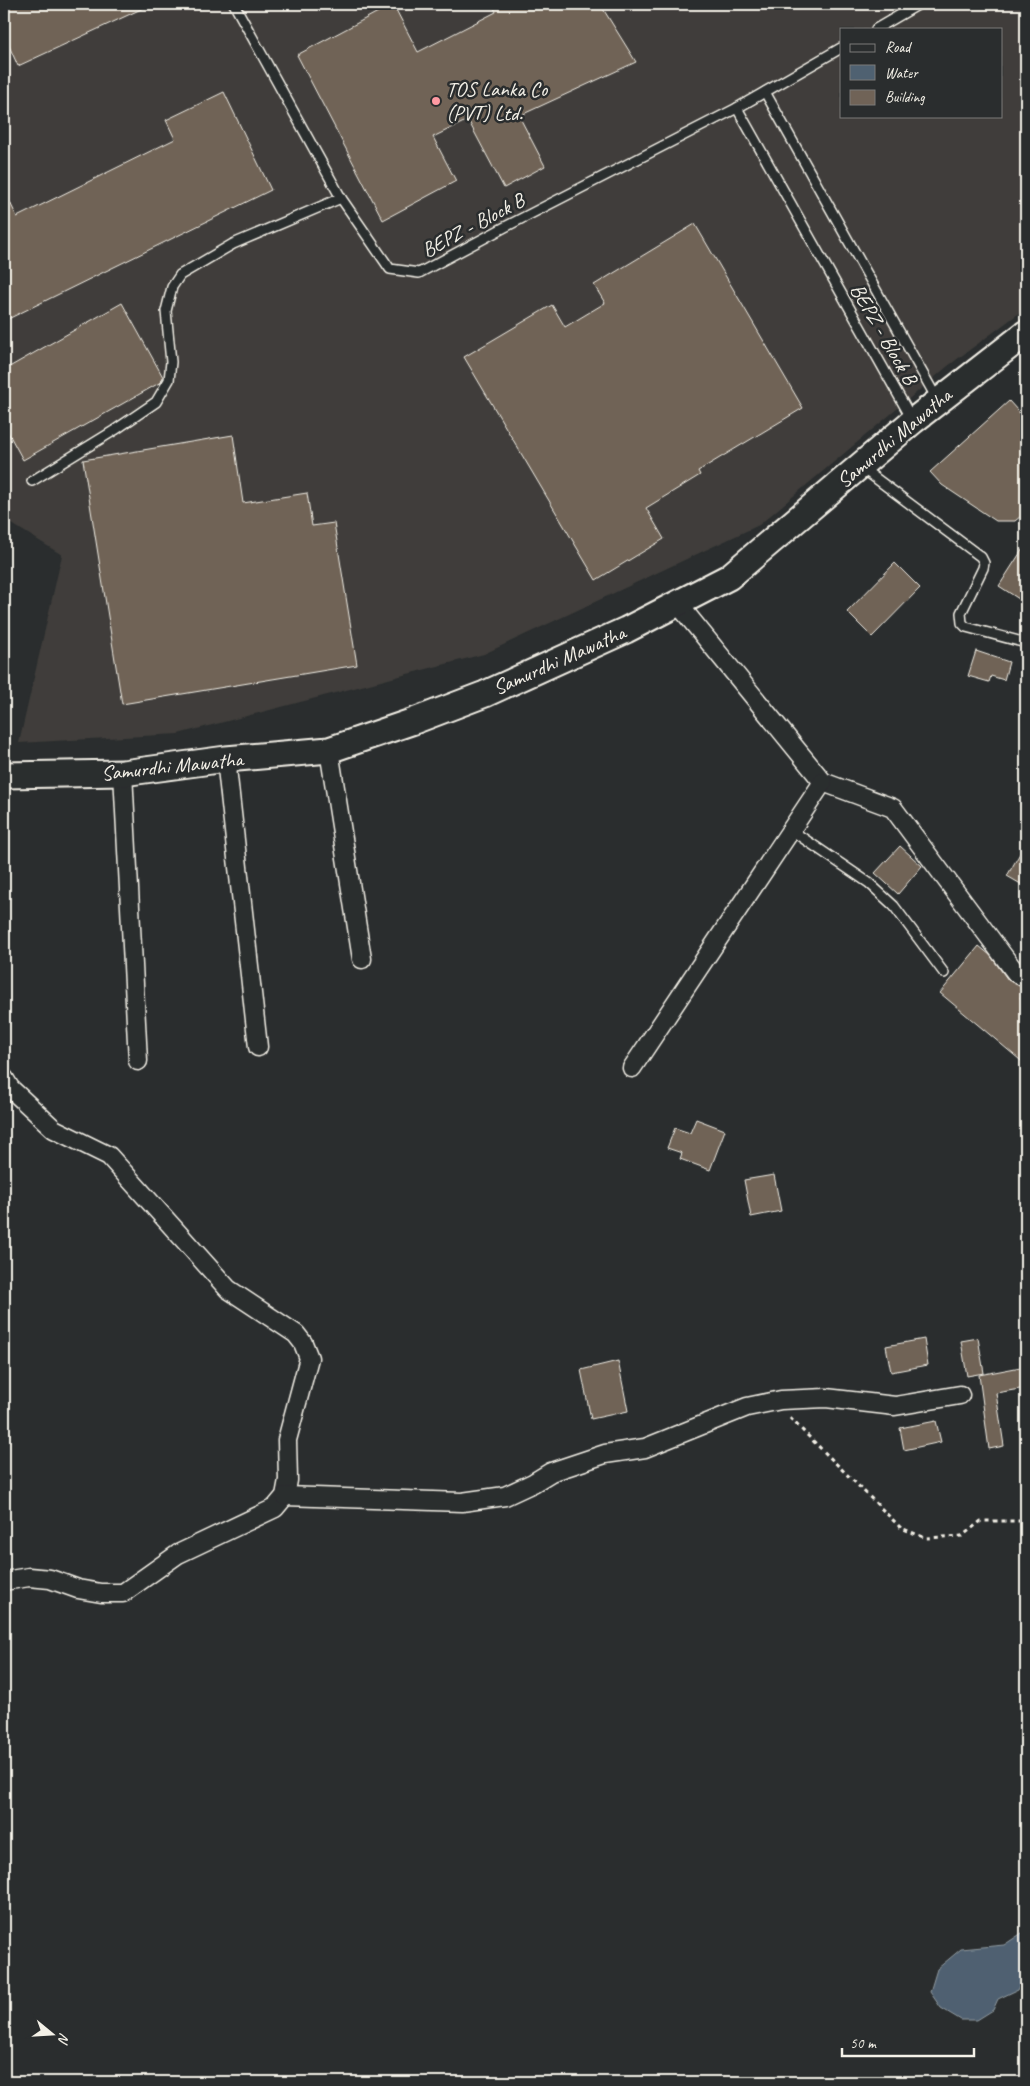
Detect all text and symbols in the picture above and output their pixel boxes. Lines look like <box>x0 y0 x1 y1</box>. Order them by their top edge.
legend <box>840 28 1002 118</box>
text: Road <box>885 38 912 57</box>
text: Water <box>885 64 919 83</box>
place label: TOS Lanka Co (PVT) Ltd. <box>446 76 549 126</box>
text: Building <box>885 88 925 107</box>
marker: TOS Lanka Co (PVT) Ltd. <box>430 95 442 107</box>
street label: BEPZ - Block B <box>417 186 531 263</box>
street label: BEPZ - Block B <box>845 279 925 391</box>
street label: Samurdhi Mawatha <box>831 381 959 494</box>
street label: Samurdhi Mawatha <box>489 618 631 701</box>
street label: Samurdhi Mawatha <box>100 745 246 786</box>
north arrow <box>28 2008 78 2058</box>
scale bar <box>842 2026 975 2058</box>
text: N <box>54 2031 73 2047</box>
text: 50 m <box>850 2034 877 2053</box>

